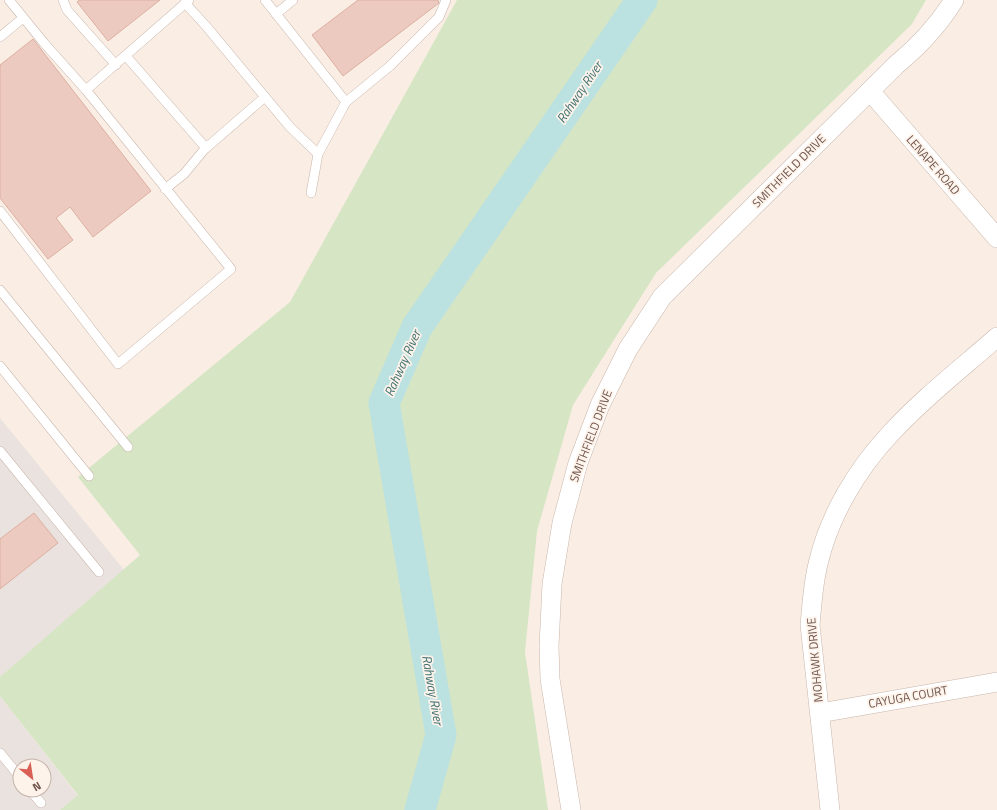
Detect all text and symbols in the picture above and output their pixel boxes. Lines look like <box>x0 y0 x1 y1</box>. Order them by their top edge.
water label: Rahway River <box>551 56 608 127</box>
street label: SMITHFIELD DRIVE <box>747 129 830 212</box>
street label: LENAPE ROAD <box>902 130 965 199</box>
water label: Rahway River <box>378 325 426 399</box>
street label: SMITHFIELD DRIVE <box>564 386 617 485</box>
street label: MOHAWK DRIVE <box>801 617 828 703</box>
water label: Rahway River <box>417 653 449 728</box>
street label: CAYUGA COURT <box>867 680 950 713</box>
north arrow <box>12 758 52 798</box>
text: N <box>30 778 44 795</box>

